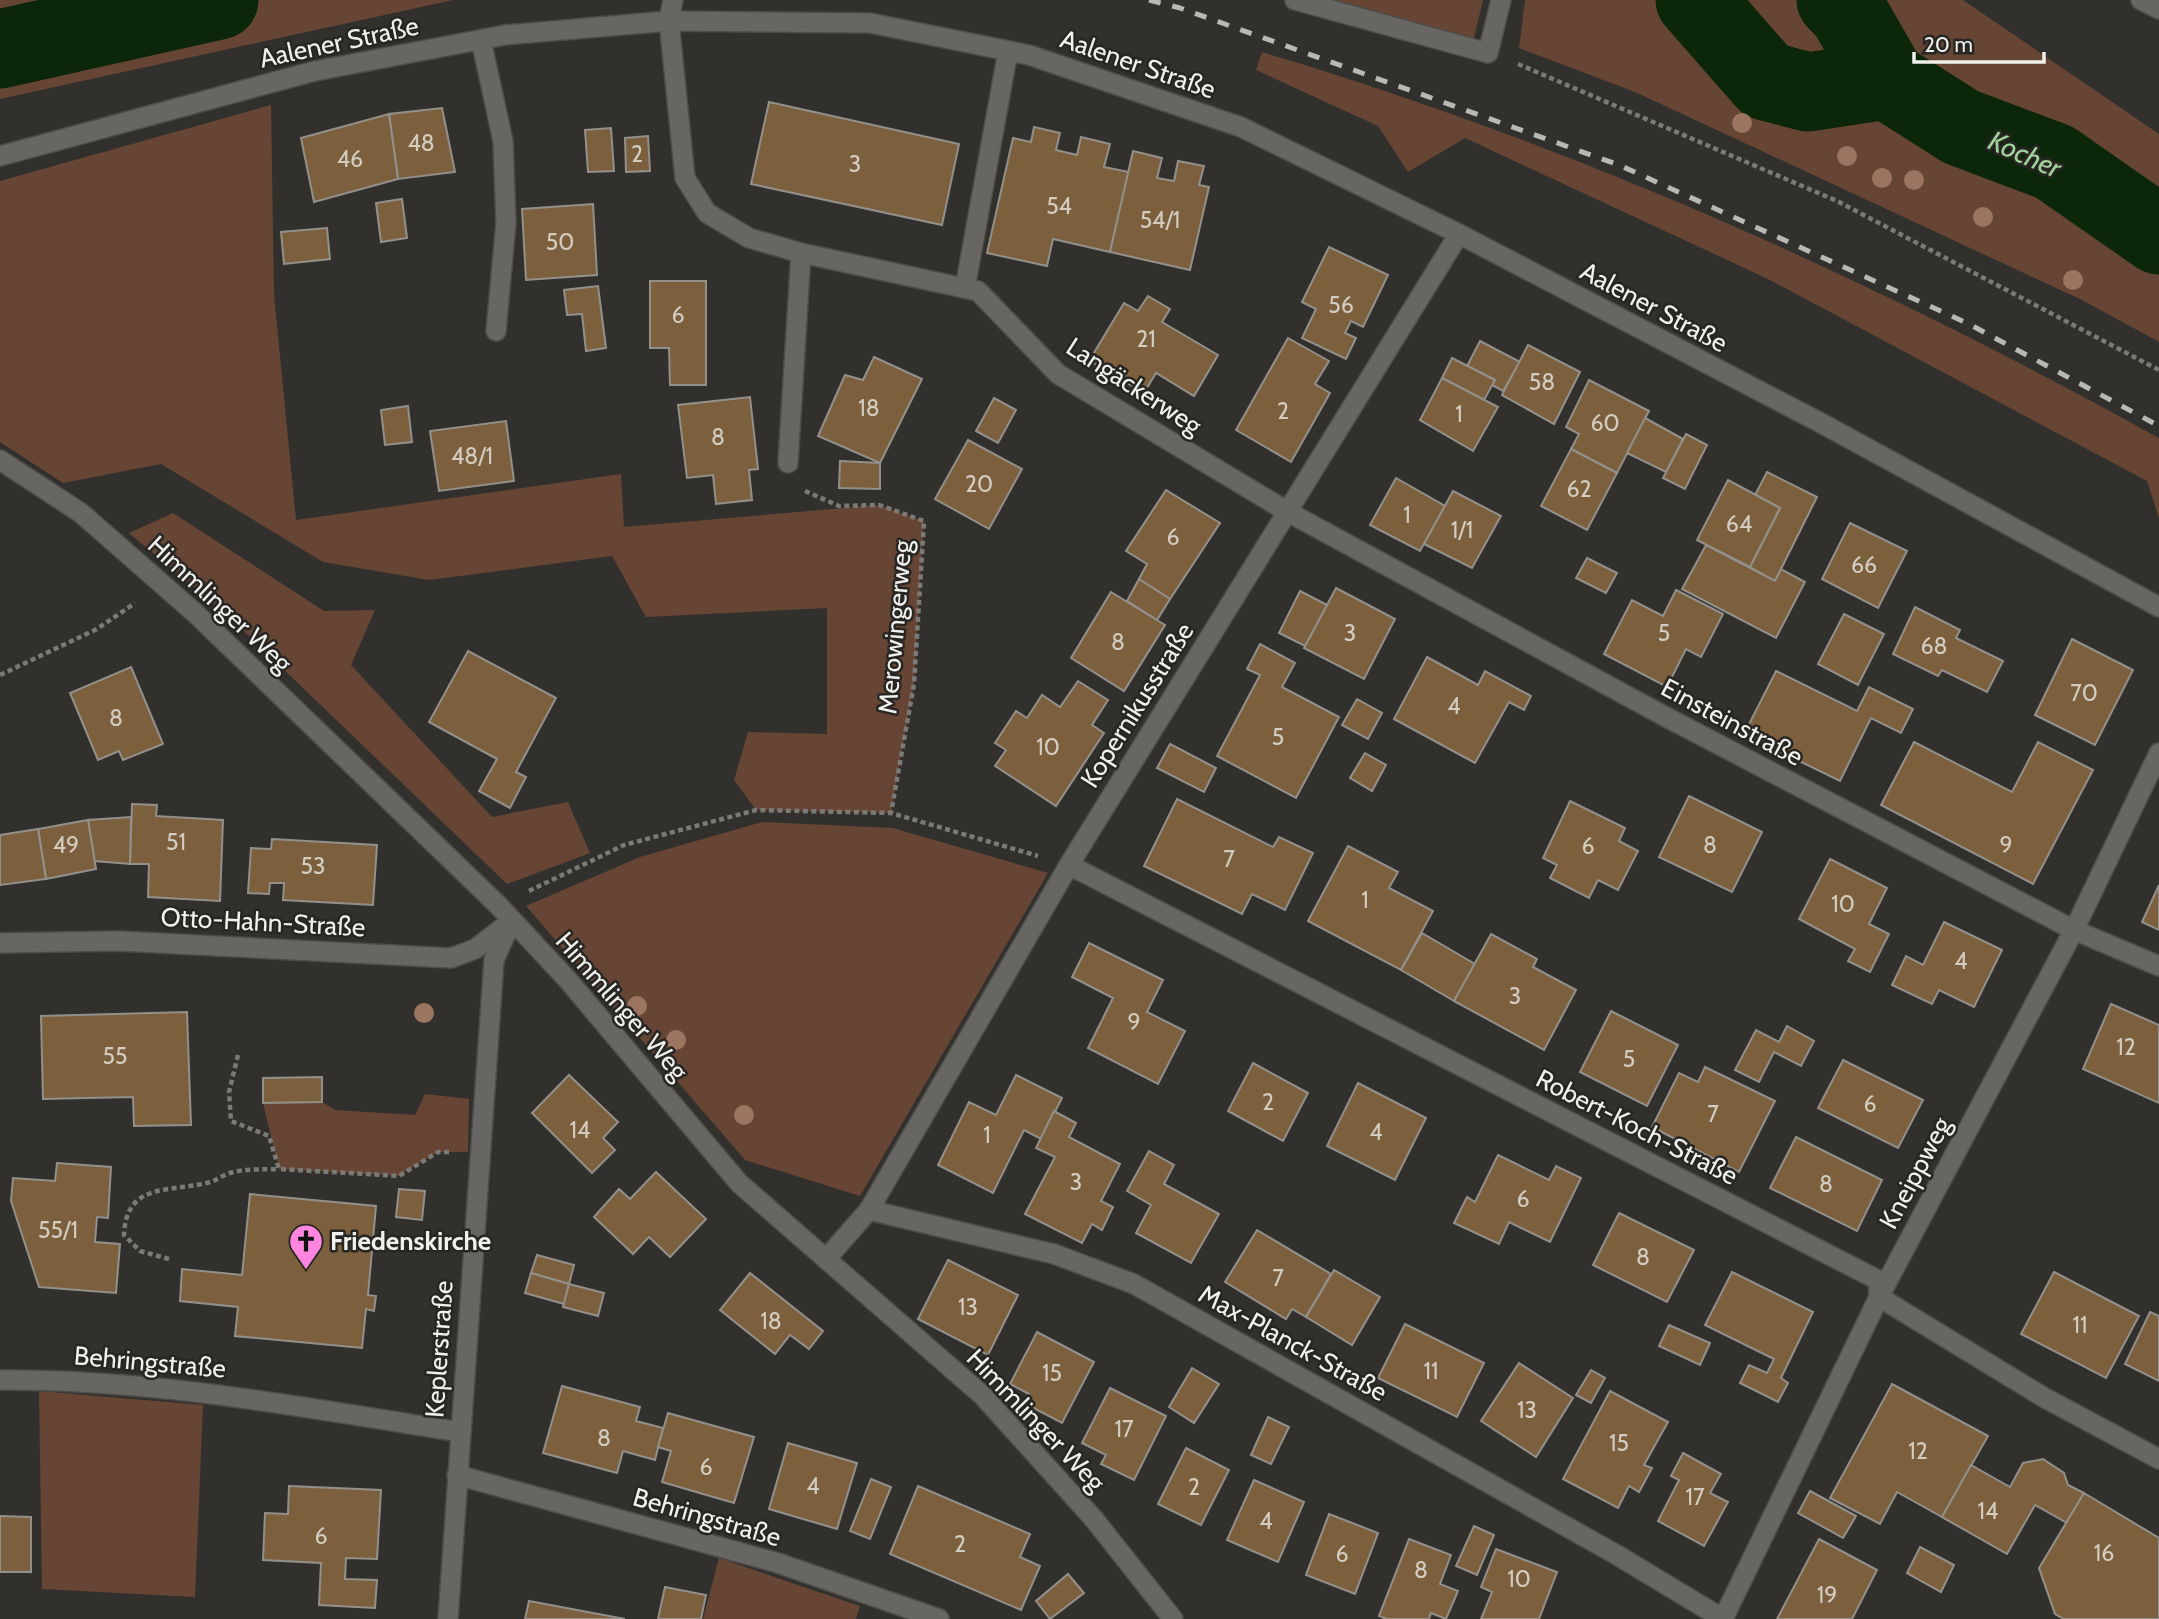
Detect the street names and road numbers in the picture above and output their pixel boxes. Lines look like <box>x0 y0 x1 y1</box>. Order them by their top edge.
street label: Aalener Straße <box>256 10 422 74</box>
street label: Aalener Straße <box>1056 23 1220 105</box>
street label: Aalener Straße <box>1575 255 1733 359</box>
street label: Langäckerweg <box>1060 330 1209 442</box>
street label: Himmlinger Weg <box>141 529 300 680</box>
street label: Merowingerweg <box>871 538 919 715</box>
street label: Kopernikusstraße <box>1073 617 1201 793</box>
street label: Einsteinstraße <box>1656 671 1808 773</box>
street label: Otto-Hahn-Straße <box>160 901 366 943</box>
street label: Himmlinger Weg <box>549 925 696 1087</box>
street label: Robert-Koch-Straße <box>1531 1062 1743 1192</box>
street label: Kneippweg <box>1872 1111 1958 1234</box>
street label: Max-Planck-Straße <box>1193 1278 1393 1408</box>
street label: Keplerstraße <box>418 1279 460 1419</box>
street label: Behringstraße <box>73 1339 227 1385</box>
street label: Himmlinger Weg <box>960 1342 1113 1499</box>
street label: Behringstraße <box>629 1481 785 1553</box>

